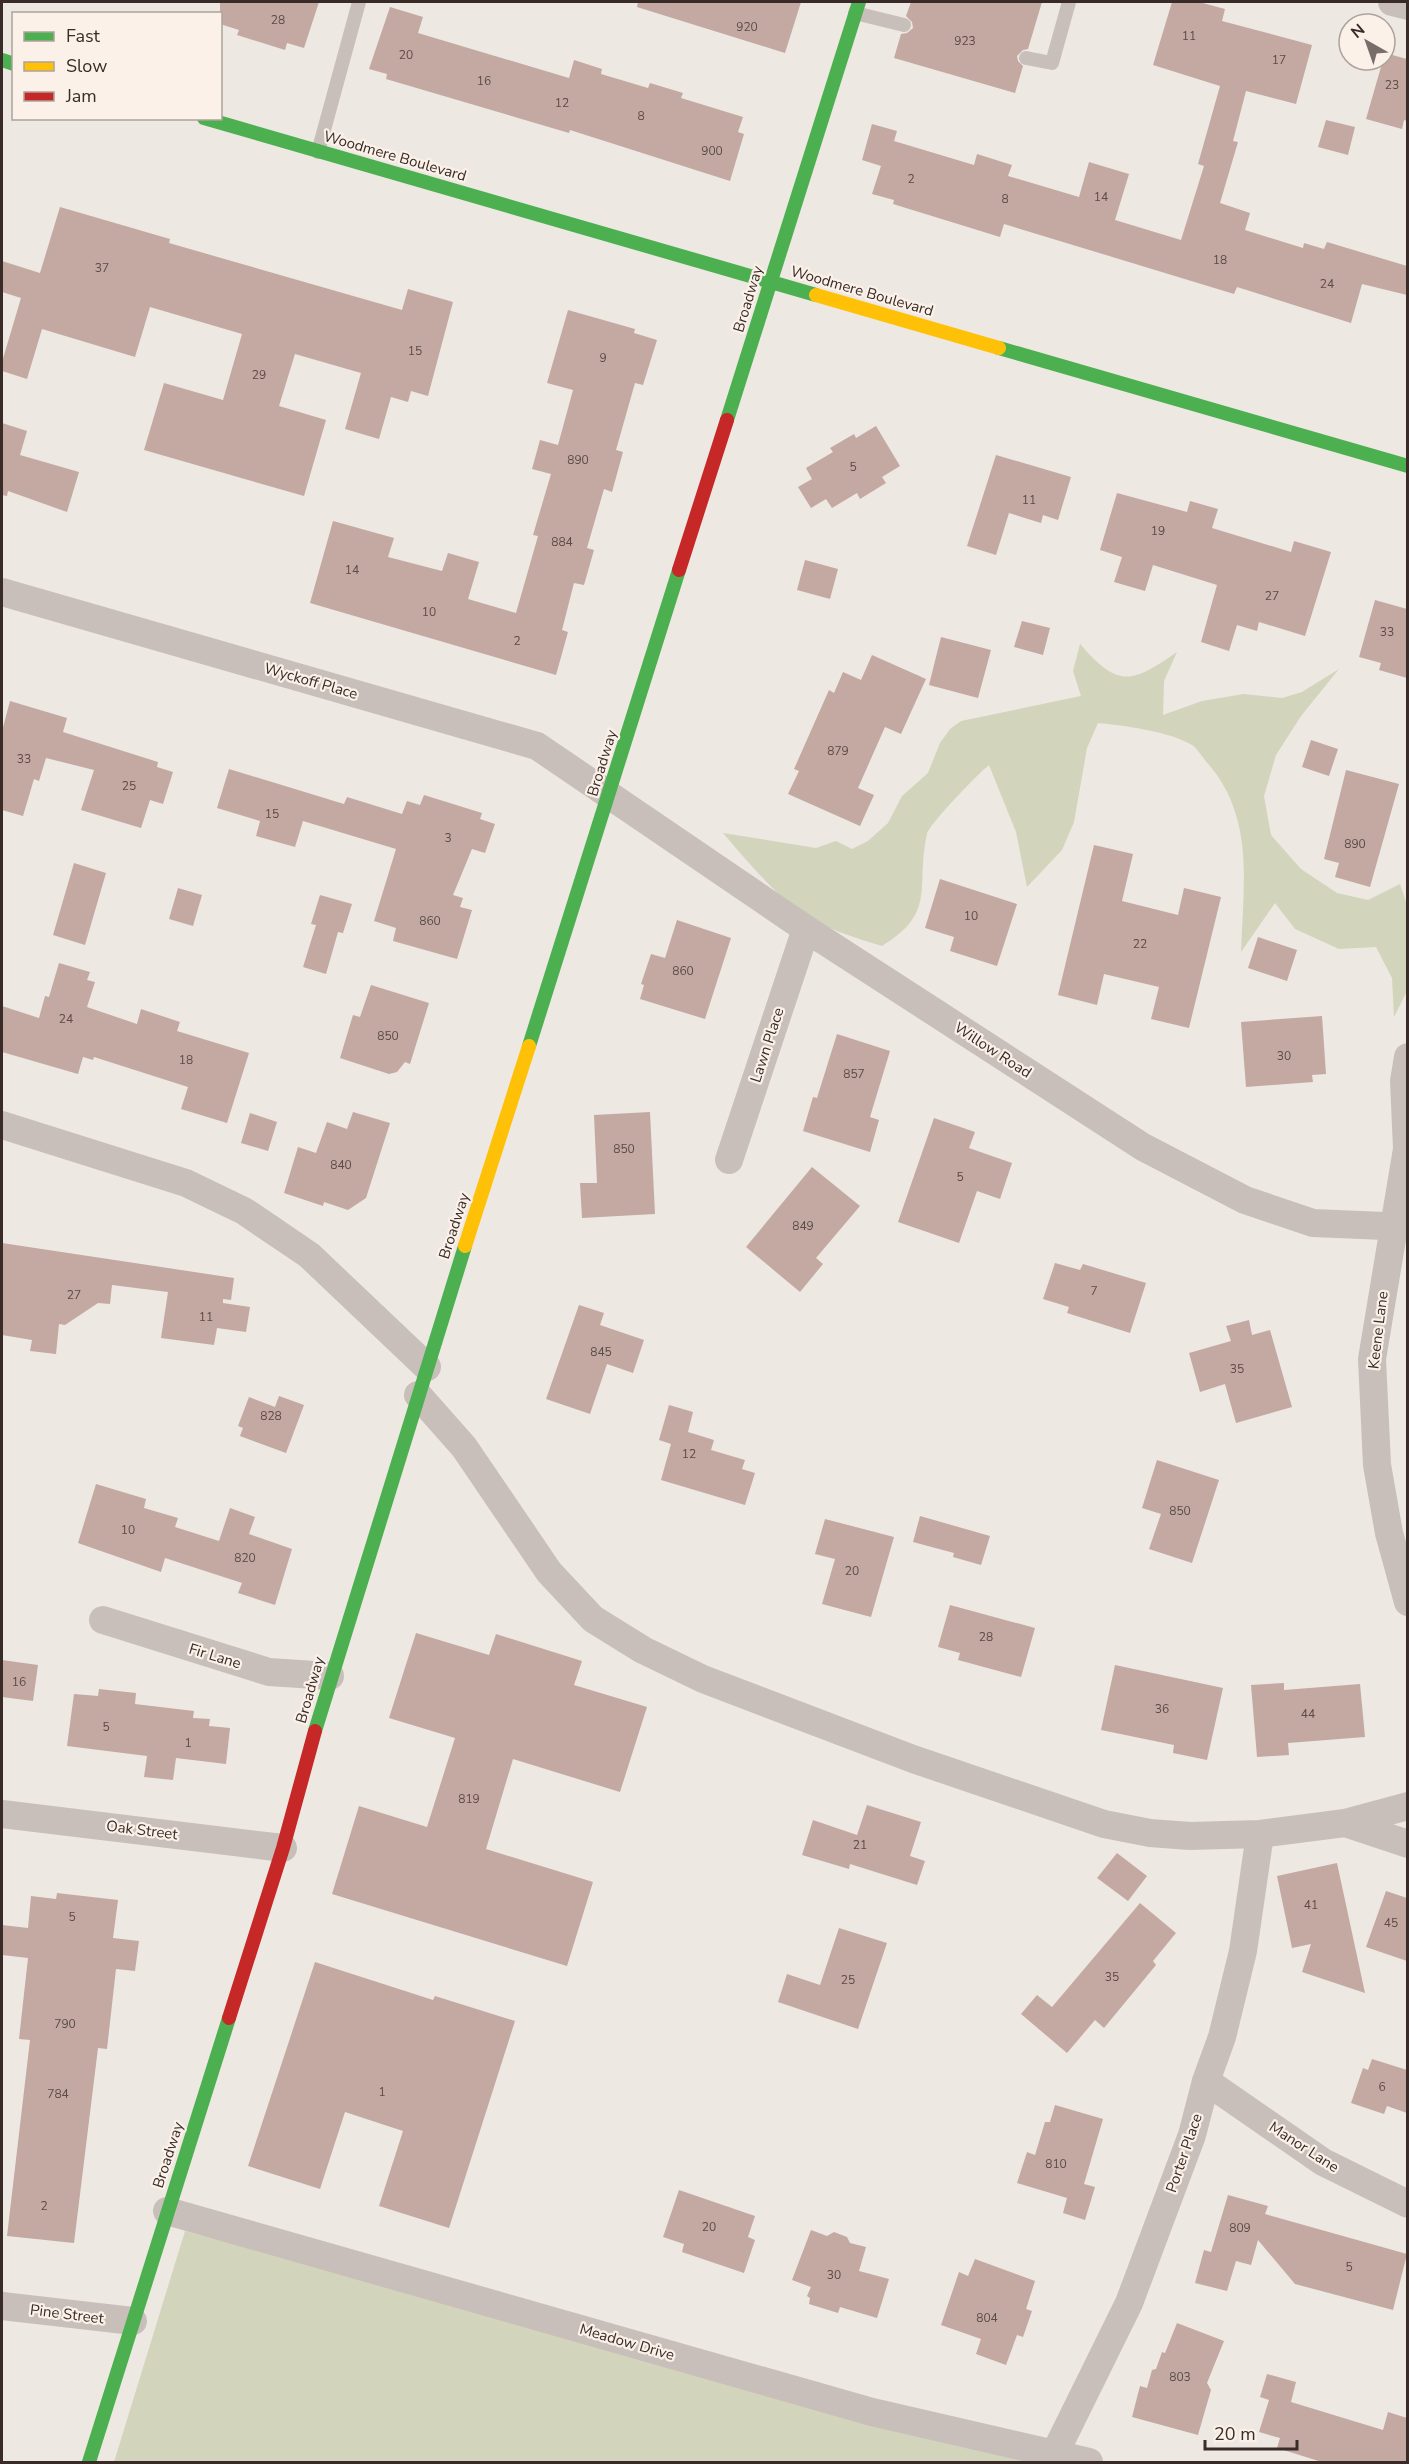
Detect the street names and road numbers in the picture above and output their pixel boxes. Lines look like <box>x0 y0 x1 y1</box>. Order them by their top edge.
street label: Woodmere Boulevard <box>321 126 469 186</box>
street label: Woodmere Boulevard <box>788 261 936 321</box>
street label: Broadway <box>728 263 768 335</box>
street label: Wyckoff Place <box>262 658 360 704</box>
street label: Broadway <box>582 727 622 799</box>
street label: Lawn Place <box>745 1005 789 1085</box>
street label: Willow Road <box>950 1018 1036 1082</box>
street label: Broadway <box>434 1190 474 1262</box>
street label: Keene Lane <box>1363 1290 1393 1370</box>
street label: Fir Lane <box>186 1639 244 1673</box>
street label: Broadway <box>291 1654 329 1726</box>
street label: Oak Street <box>105 1816 180 1844</box>
street label: Porter Place <box>1161 2111 1207 2195</box>
street label: Manor Lane <box>1265 2117 1343 2177</box>
street label: Broadway <box>148 2119 188 2191</box>
street label: Pine Street <box>29 2300 106 2329</box>
street label: Meadow Drive <box>577 2319 677 2365</box>

